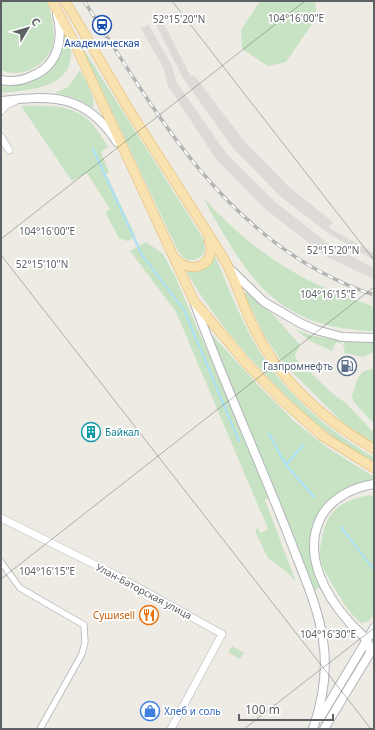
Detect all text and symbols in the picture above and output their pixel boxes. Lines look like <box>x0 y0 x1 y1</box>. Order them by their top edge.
north arrow <box>8 8 48 48</box>
text: 104°16'00"E <box>268 11 324 25</box>
text: 52°15'20"N <box>153 12 205 26</box>
text: С <box>28 14 44 29</box>
station icon: Академическая <box>91 14 113 36</box>
place label: Академическая <box>64 36 140 50</box>
text: 104°16'00"E <box>19 224 75 238</box>
text: 52°15'20"N <box>307 243 359 257</box>
text: 52°15'10"N <box>16 257 68 271</box>
text: 104°16'15"E <box>300 287 356 301</box>
fuel station icon: Газпромнефть <box>336 355 358 377</box>
place label: Газпромнефть <box>263 359 333 373</box>
building icon: Байкал <box>80 421 102 443</box>
place label: Байкал <box>105 425 140 439</box>
street label: Улан-Баторская улица <box>93 560 195 622</box>
text: 104°16'15"E <box>19 564 75 578</box>
restaurant icon: Сушиsell <box>138 604 160 626</box>
place label: Сушиsell <box>93 608 135 622</box>
text: 104°16'30"E <box>300 627 356 641</box>
scale bar <box>239 696 333 722</box>
shop icon: Хлеб и соль <box>139 700 161 722</box>
text: 100 m <box>245 701 280 718</box>
place label: Хлеб и соль <box>164 704 221 718</box>

